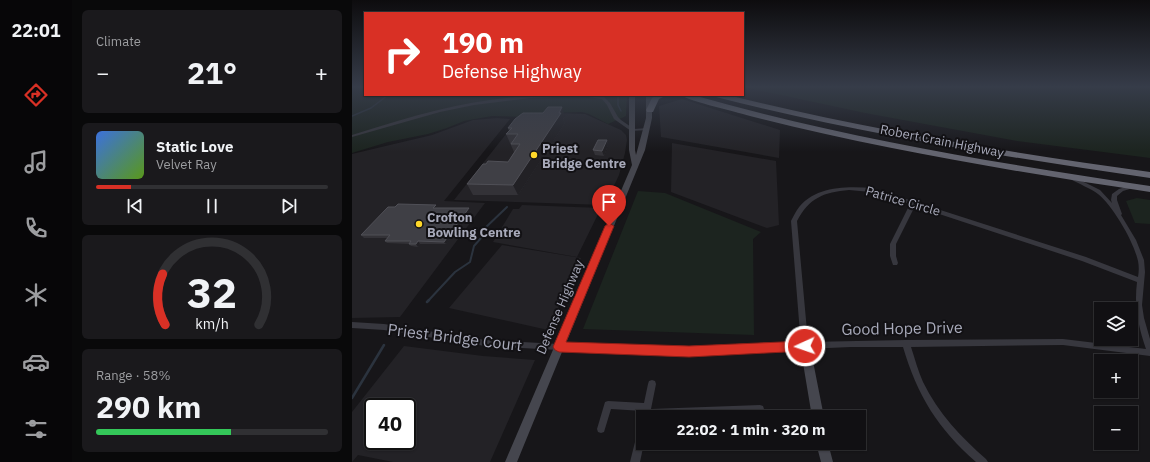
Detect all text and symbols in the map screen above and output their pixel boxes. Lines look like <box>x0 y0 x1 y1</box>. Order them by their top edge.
text: 22:01 <box>11 19 61 42</box>
text: 190 m <box>442 24 524 61</box>
icon: right <box>376 28 428 80</box>
text: Climate <box>96 33 141 50</box>
text: 21° <box>187 53 237 92</box>
text: − <box>96 58 109 87</box>
text: + <box>315 58 328 87</box>
text: Defense Highway <box>442 60 582 83</box>
icon: directions <box>22 81 50 109</box>
street label: Robert Crain Highway <box>879 121 1006 161</box>
text: Static Love <box>156 137 233 156</box>
place label: Priest Bridge Centre <box>542 140 626 172</box>
icon: music <box>22 148 50 176</box>
marker: Priest Bridge Centre <box>529 150 539 160</box>
text: Velvet Ray <box>156 156 217 173</box>
street label: Patrice Circle <box>864 182 942 220</box>
pin <box>592 185 626 226</box>
icon: arrive <box>598 191 620 213</box>
icon: previous <box>124 195 146 217</box>
icon: pause <box>201 195 223 217</box>
icon: next <box>278 195 300 217</box>
place label: Crofton Bowling Centre <box>427 209 520 241</box>
icon: phone <box>22 214 50 242</box>
marker: Crofton Bowling Centre <box>414 219 424 229</box>
street label: Defense Highway <box>532 257 588 357</box>
text: 32 <box>187 265 237 319</box>
icon: climate <box>22 281 50 309</box>
map controls <box>1094 302 1138 450</box>
button: layers <box>1094 302 1138 346</box>
text: km/h <box>195 314 229 333</box>
street label: Good Hope Drive <box>841 317 963 339</box>
street label: Priest Bridge Court <box>387 319 523 355</box>
position arrow <box>784 325 826 367</box>
icon: car <box>22 348 50 376</box>
button: + <box>1094 354 1138 398</box>
text: Range · 58% <box>96 367 170 384</box>
text: 290 km <box>96 387 201 426</box>
speed limit sign: 40 <box>364 398 416 450</box>
button: − <box>1094 406 1138 450</box>
icon: filters <box>22 415 50 443</box>
text: 22:02 · 1 min · 320 m <box>677 420 825 439</box>

